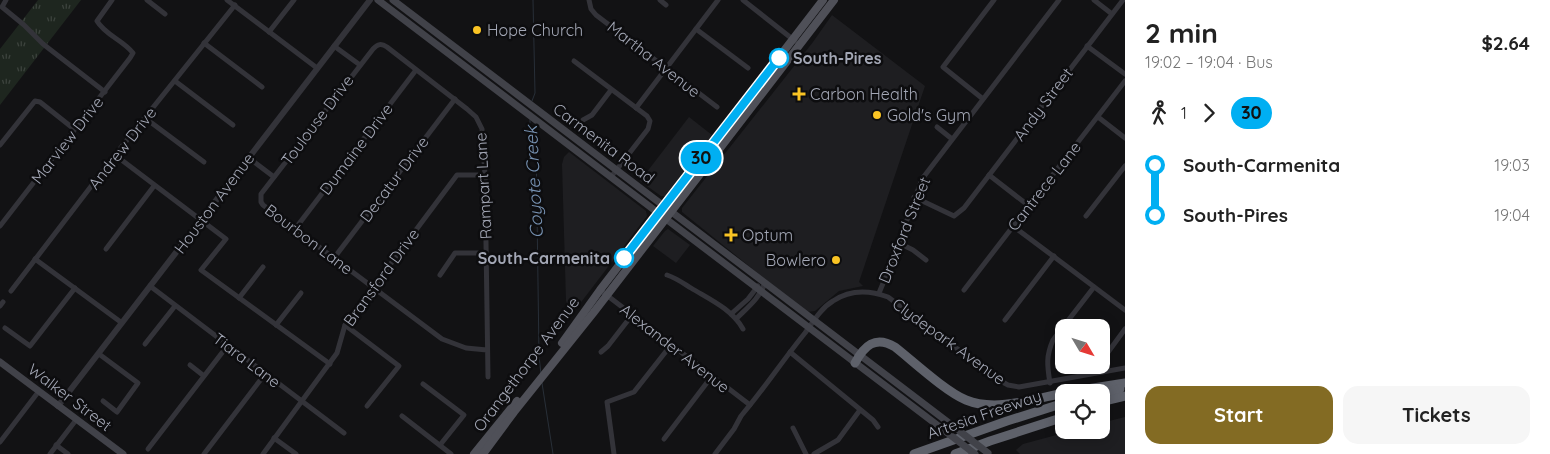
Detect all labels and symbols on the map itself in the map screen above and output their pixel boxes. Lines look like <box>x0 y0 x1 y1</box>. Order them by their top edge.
street label: Martha Avenue <box>604 17 704 101</box>
place label: Hope Church <box>487 20 583 40</box>
marker: Hope Church <box>471 24 483 36</box>
marker: South-Pires <box>769 48 789 68</box>
place label: South-Pires <box>793 48 882 68</box>
street label: Andy Street <box>1009 63 1077 145</box>
street label: Toulouse Drive <box>276 71 358 169</box>
place label: Carbon Health <box>810 84 918 104</box>
marker: Carbon Health <box>792 87 806 101</box>
street label: Marview Drive <box>27 92 107 188</box>
street label: Carmenita Road <box>549 98 659 188</box>
street label: Dumaine Drive <box>315 99 397 199</box>
street label: Andrew Drive <box>84 103 160 193</box>
place label: Gold's Gym <box>887 105 971 125</box>
marker: Gold's Gym <box>871 109 883 121</box>
water label: Coyote Creek <box>519 124 548 239</box>
street label: Decatur Drive <box>355 132 433 226</box>
street label: Rampart Lane <box>470 132 496 240</box>
street label: Cantrece Lane <box>1003 137 1085 235</box>
line badge: 30 <box>678 142 724 174</box>
street label: Houston Avenue <box>170 149 258 257</box>
street label: Droxford Street <box>874 174 934 286</box>
street label: Bourbon Lane <box>261 199 357 279</box>
street label: Bransford Drive <box>339 224 423 330</box>
place label: Optum <box>742 225 793 245</box>
marker: Optum <box>724 228 738 242</box>
place label: South-Carmenita <box>478 248 610 268</box>
marker: South-Carmenita <box>614 248 634 268</box>
place label: Bowlero <box>766 250 826 270</box>
marker: Bowlero <box>830 254 842 266</box>
street label: Orangethorpe Avenue <box>469 292 583 436</box>
street label: Clydepark Avenue <box>889 293 1009 389</box>
street label: Alexander Avenue <box>616 299 734 397</box>
north arrow <box>1055 319 1110 374</box>
street label: Tiara Lane <box>209 328 285 392</box>
street label: Walker Street <box>24 359 116 435</box>
street label: Artesia Freeway <box>924 385 1044 443</box>

